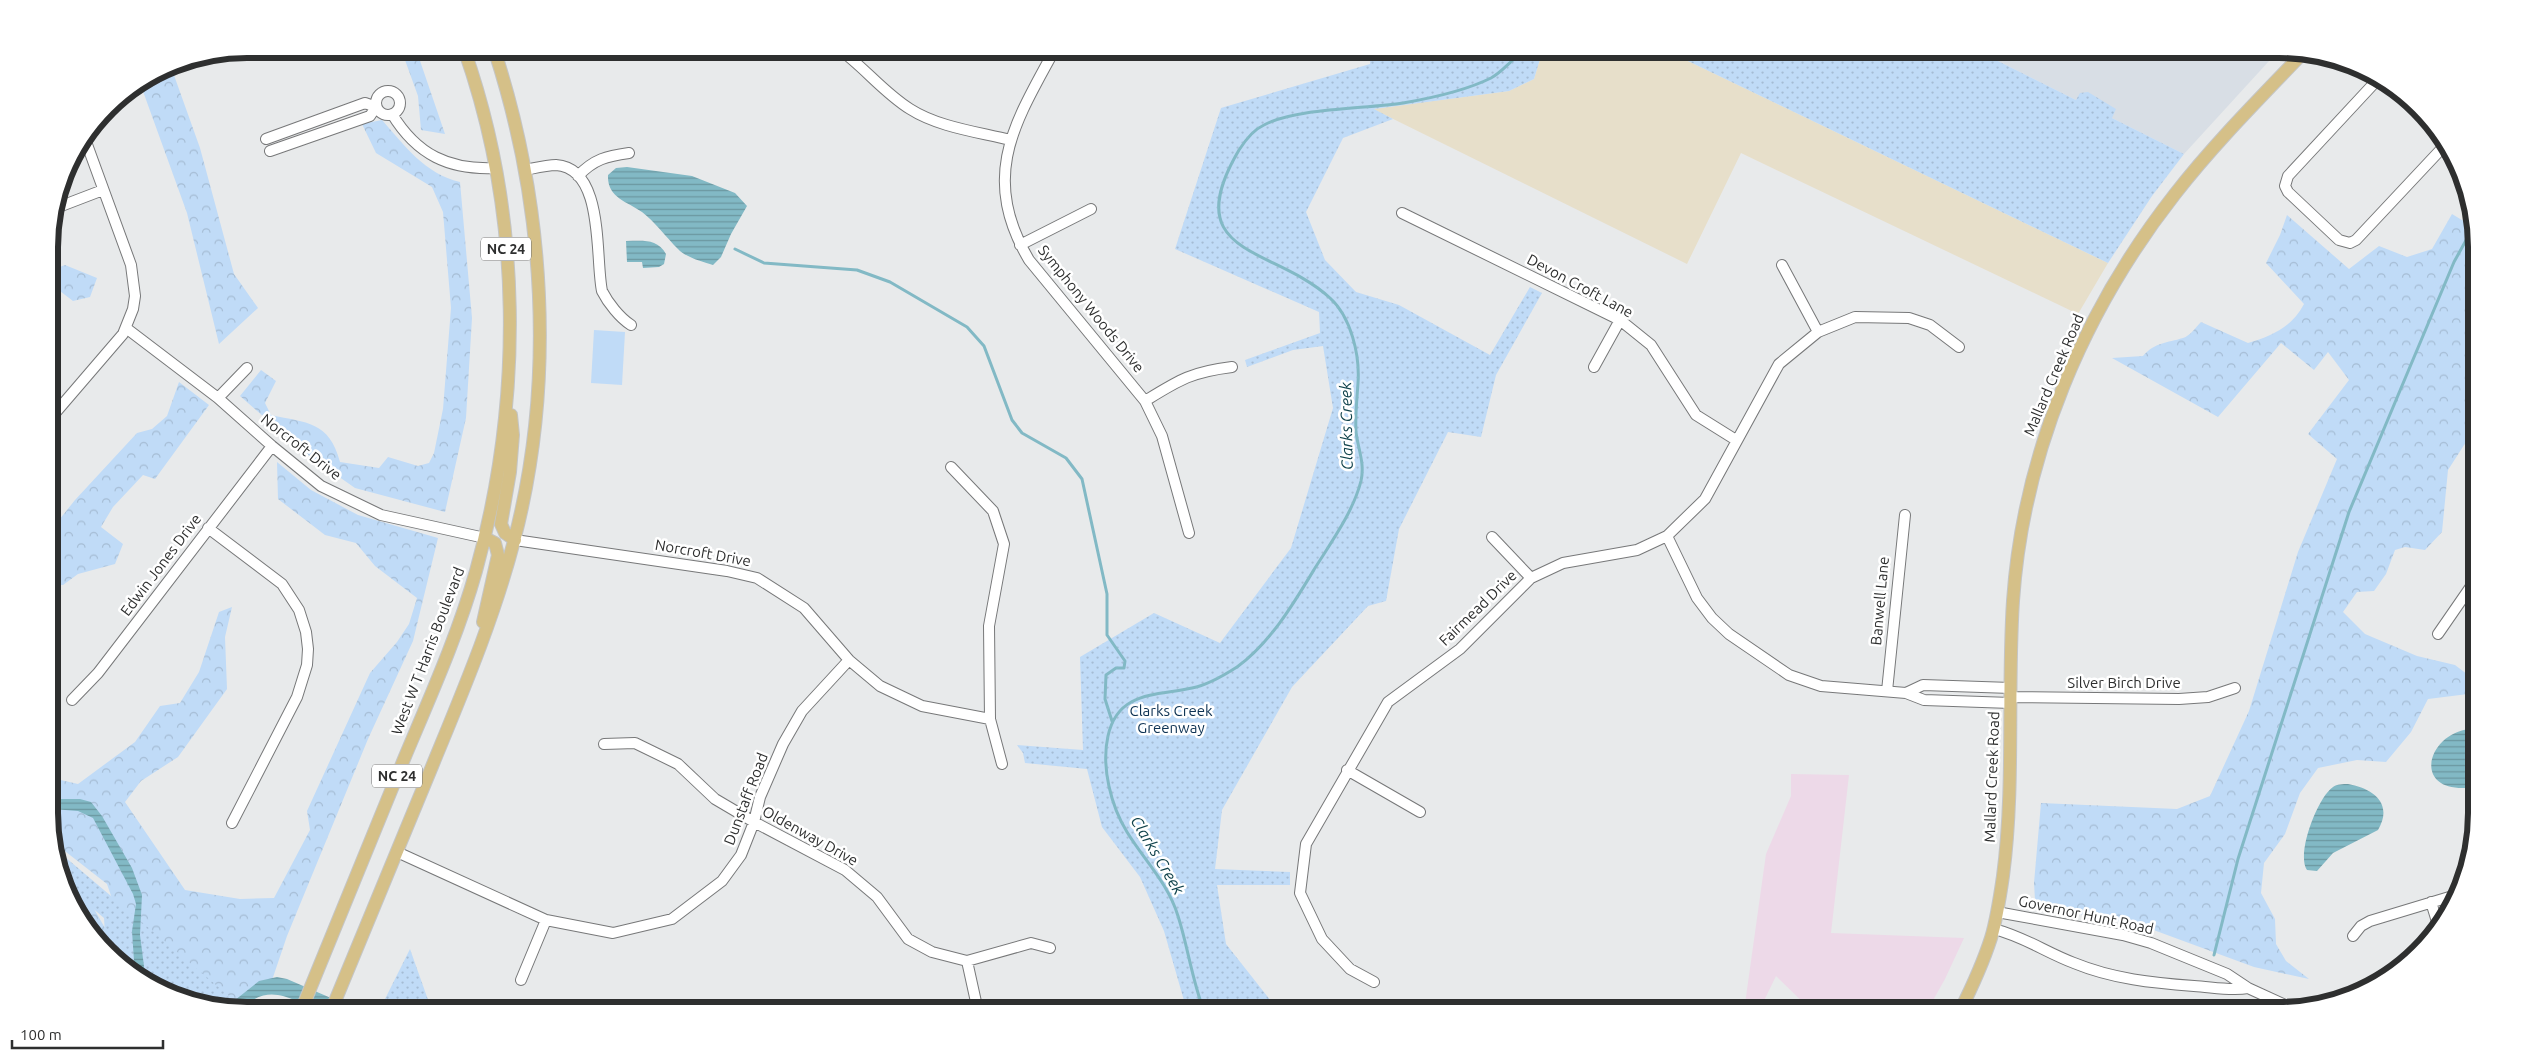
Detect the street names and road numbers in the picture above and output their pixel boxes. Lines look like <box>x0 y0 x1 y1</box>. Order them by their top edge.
road number: NC 24 <box>481 238 531 260</box>
street label: Symphony Woods Drive <box>1035 242 1148 376</box>
street label: Devon Croft Lane <box>1524 250 1636 321</box>
street label: Mallard Creek Road <box>2020 311 2087 439</box>
street label: Norcroft Drive <box>258 410 345 483</box>
street label: Edwin Jones Drive <box>117 511 204 619</box>
street label: Norcroft Drive <box>654 536 752 569</box>
street label: Banwell Lane <box>1867 556 1892 646</box>
street label: West W T Harris Boulevard <box>388 564 467 737</box>
street label: Fairmead Drive <box>1435 566 1520 649</box>
street label: Silver Birch Drive <box>2067 674 2181 691</box>
street label: Mallard Creek Road <box>1981 711 2002 843</box>
street label: Dunstaff Road <box>720 750 771 847</box>
road number: NC 24 <box>372 764 422 788</box>
street label: Oldenway Drive <box>759 802 861 869</box>
street label: Governor Hunt Road <box>2017 892 2155 937</box>

